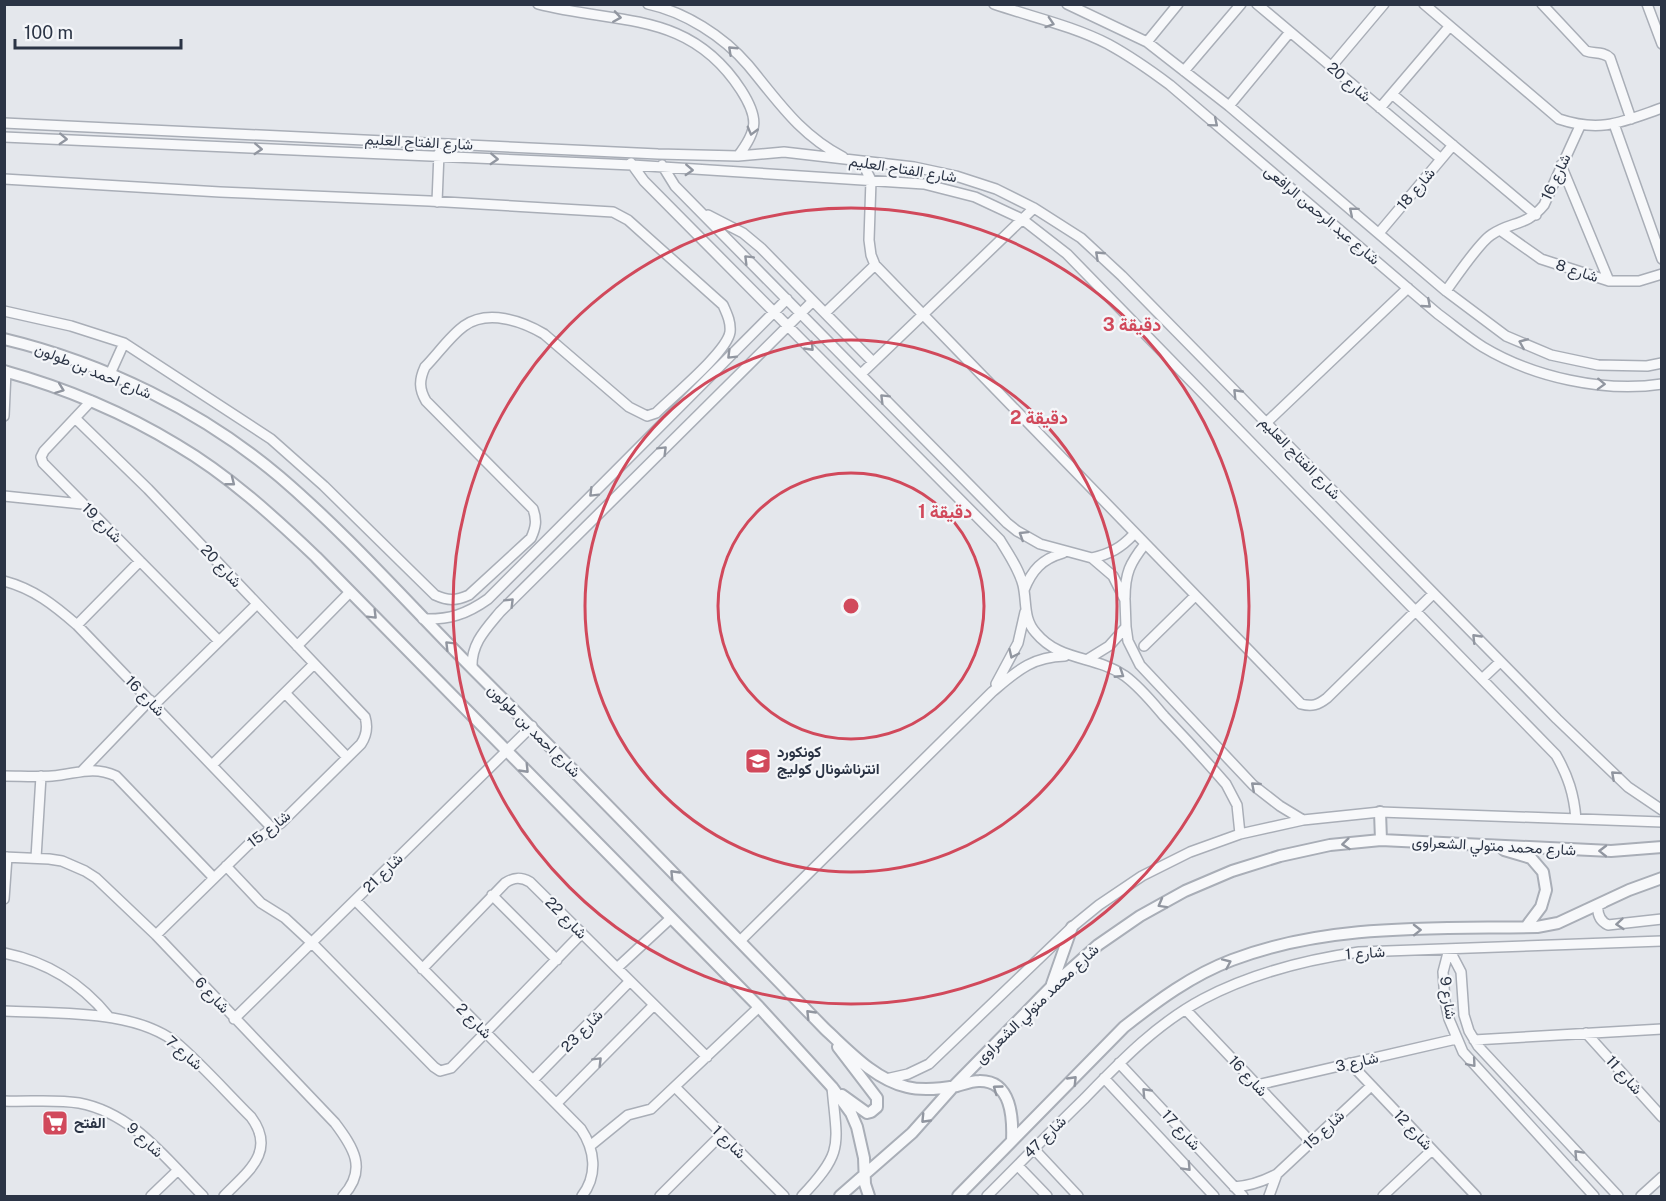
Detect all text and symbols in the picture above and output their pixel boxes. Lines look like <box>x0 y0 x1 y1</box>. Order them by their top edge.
one-way arrow <box>612 11 621 23</box>
scale bar <box>15 12 182 50</box>
one-way arrow <box>1044 15 1055 28</box>
text: 100 m <box>24 22 73 43</box>
one-way arrow <box>728 46 739 57</box>
street label: شارع 20 <box>1322 58 1375 107</box>
one-way arrow <box>1207 116 1218 127</box>
one-way arrow <box>746 126 759 136</box>
street label: شارع الفتاح العليم <box>364 130 474 156</box>
one-way arrow <box>58 133 67 146</box>
one-way arrow <box>253 142 262 155</box>
street label: شارع 16 <box>1537 151 1576 204</box>
street label: شارع الفتاح العليم <box>848 152 958 188</box>
one-way arrow <box>490 153 499 166</box>
street label: شارع عبد الرحمن الرافعى <box>1259 161 1384 270</box>
one-way arrow <box>685 163 694 176</box>
street label: شارع 18 <box>1393 164 1440 215</box>
one-way arrow <box>1349 207 1360 218</box>
one-way arrow <box>1096 251 1106 262</box>
one-way arrow <box>744 255 754 266</box>
street label: شارع 8 <box>1553 256 1601 288</box>
one-way arrow <box>1420 297 1431 308</box>
text: 3 دقيقة <box>1103 314 1161 336</box>
one-way arrow <box>1518 338 1529 350</box>
street label: شارع احمد بن طولون <box>31 339 154 404</box>
one-way arrow <box>803 340 814 351</box>
one-way arrow <box>728 348 739 359</box>
one-way arrow <box>1596 378 1605 391</box>
one-way arrow <box>54 381 65 394</box>
one-way arrow <box>1233 390 1244 401</box>
one-way arrow <box>881 395 892 406</box>
text: 2 دقيقة <box>1010 407 1068 429</box>
street label: شارع الفتاح العليم <box>1254 413 1344 505</box>
one-way arrow <box>657 446 667 457</box>
one-way arrow <box>224 474 235 485</box>
one-way arrow <box>590 486 601 497</box>
street label: شارع 19 <box>77 499 126 548</box>
text: 1 دقيقة <box>918 501 972 523</box>
one-way arrow <box>1019 530 1029 542</box>
street label: شارع 20 <box>195 541 245 593</box>
centre of rings <box>841 596 861 616</box>
one-way arrow <box>503 599 514 610</box>
one-way arrow <box>365 607 376 618</box>
one-way arrow <box>1473 634 1484 645</box>
one-way arrow <box>446 642 457 653</box>
one-way arrow <box>1009 647 1021 658</box>
one-way arrow <box>1113 667 1124 678</box>
street label: شارع 16 <box>120 672 169 721</box>
street label: شارع احمد بن طولون <box>482 681 584 783</box>
place label: كونكورد انترناشونال كوليج <box>777 743 880 779</box>
school or university icon: كونكورد انترناشونال كوليج <box>743 746 773 776</box>
one-way arrow <box>517 761 528 772</box>
one-way arrow <box>1611 771 1621 782</box>
one-way arrow <box>1252 782 1262 793</box>
street label: شارع 15 <box>244 807 295 853</box>
street label: شارع محمد متولي الشعراوى <box>1411 833 1577 863</box>
one-way arrow <box>1341 837 1350 849</box>
one-way arrow <box>1599 844 1608 857</box>
street label: شارع 21 <box>359 849 408 898</box>
one-way arrow <box>671 871 682 882</box>
street label: شارع 22 <box>540 893 591 944</box>
one-way arrow <box>1158 897 1168 908</box>
one-way arrow <box>1616 917 1625 930</box>
one-way arrow <box>1413 923 1422 936</box>
street label: شارع محمد متولي الشعراوى <box>972 940 1105 1071</box>
street label: شارع 1 <box>1344 943 1386 965</box>
one-way arrow <box>1220 958 1231 970</box>
street label: شارع 6 <box>189 973 233 1018</box>
street label: شارع 9 <box>1434 975 1460 1021</box>
street label: شارع 2 <box>451 1000 496 1044</box>
street label: شارع 23 <box>557 1006 608 1057</box>
one-way arrow <box>807 1011 818 1022</box>
street label: شارع 7 <box>161 1032 206 1075</box>
street label: شارع 3 <box>1334 1048 1381 1078</box>
street label: شارع 16 <box>1223 1052 1271 1102</box>
street label: شارع 11 <box>1600 1052 1646 1100</box>
one-way arrow <box>1465 1056 1476 1067</box>
one-way arrow <box>590 1058 601 1069</box>
one-way arrow <box>1065 1076 1076 1087</box>
one-way arrow <box>992 1085 1003 1096</box>
one-way arrow <box>1142 1089 1153 1100</box>
street label: شارع 17 <box>1156 1106 1204 1156</box>
street label: شارع 15 <box>1300 1106 1350 1155</box>
street label: شارع 12 <box>1388 1106 1436 1155</box>
supermarket icon: الفتح <box>40 1108 70 1138</box>
one-way arrow <box>922 1111 933 1122</box>
street label: شارع 47 <box>1020 1112 1071 1163</box>
place label: الفتح <box>74 1114 106 1133</box>
street label: شارع 9 <box>122 1119 167 1163</box>
street label: شارع 1 <box>707 1122 750 1164</box>
one-way arrow <box>1574 1150 1585 1161</box>
one-way arrow <box>1179 1160 1190 1171</box>

